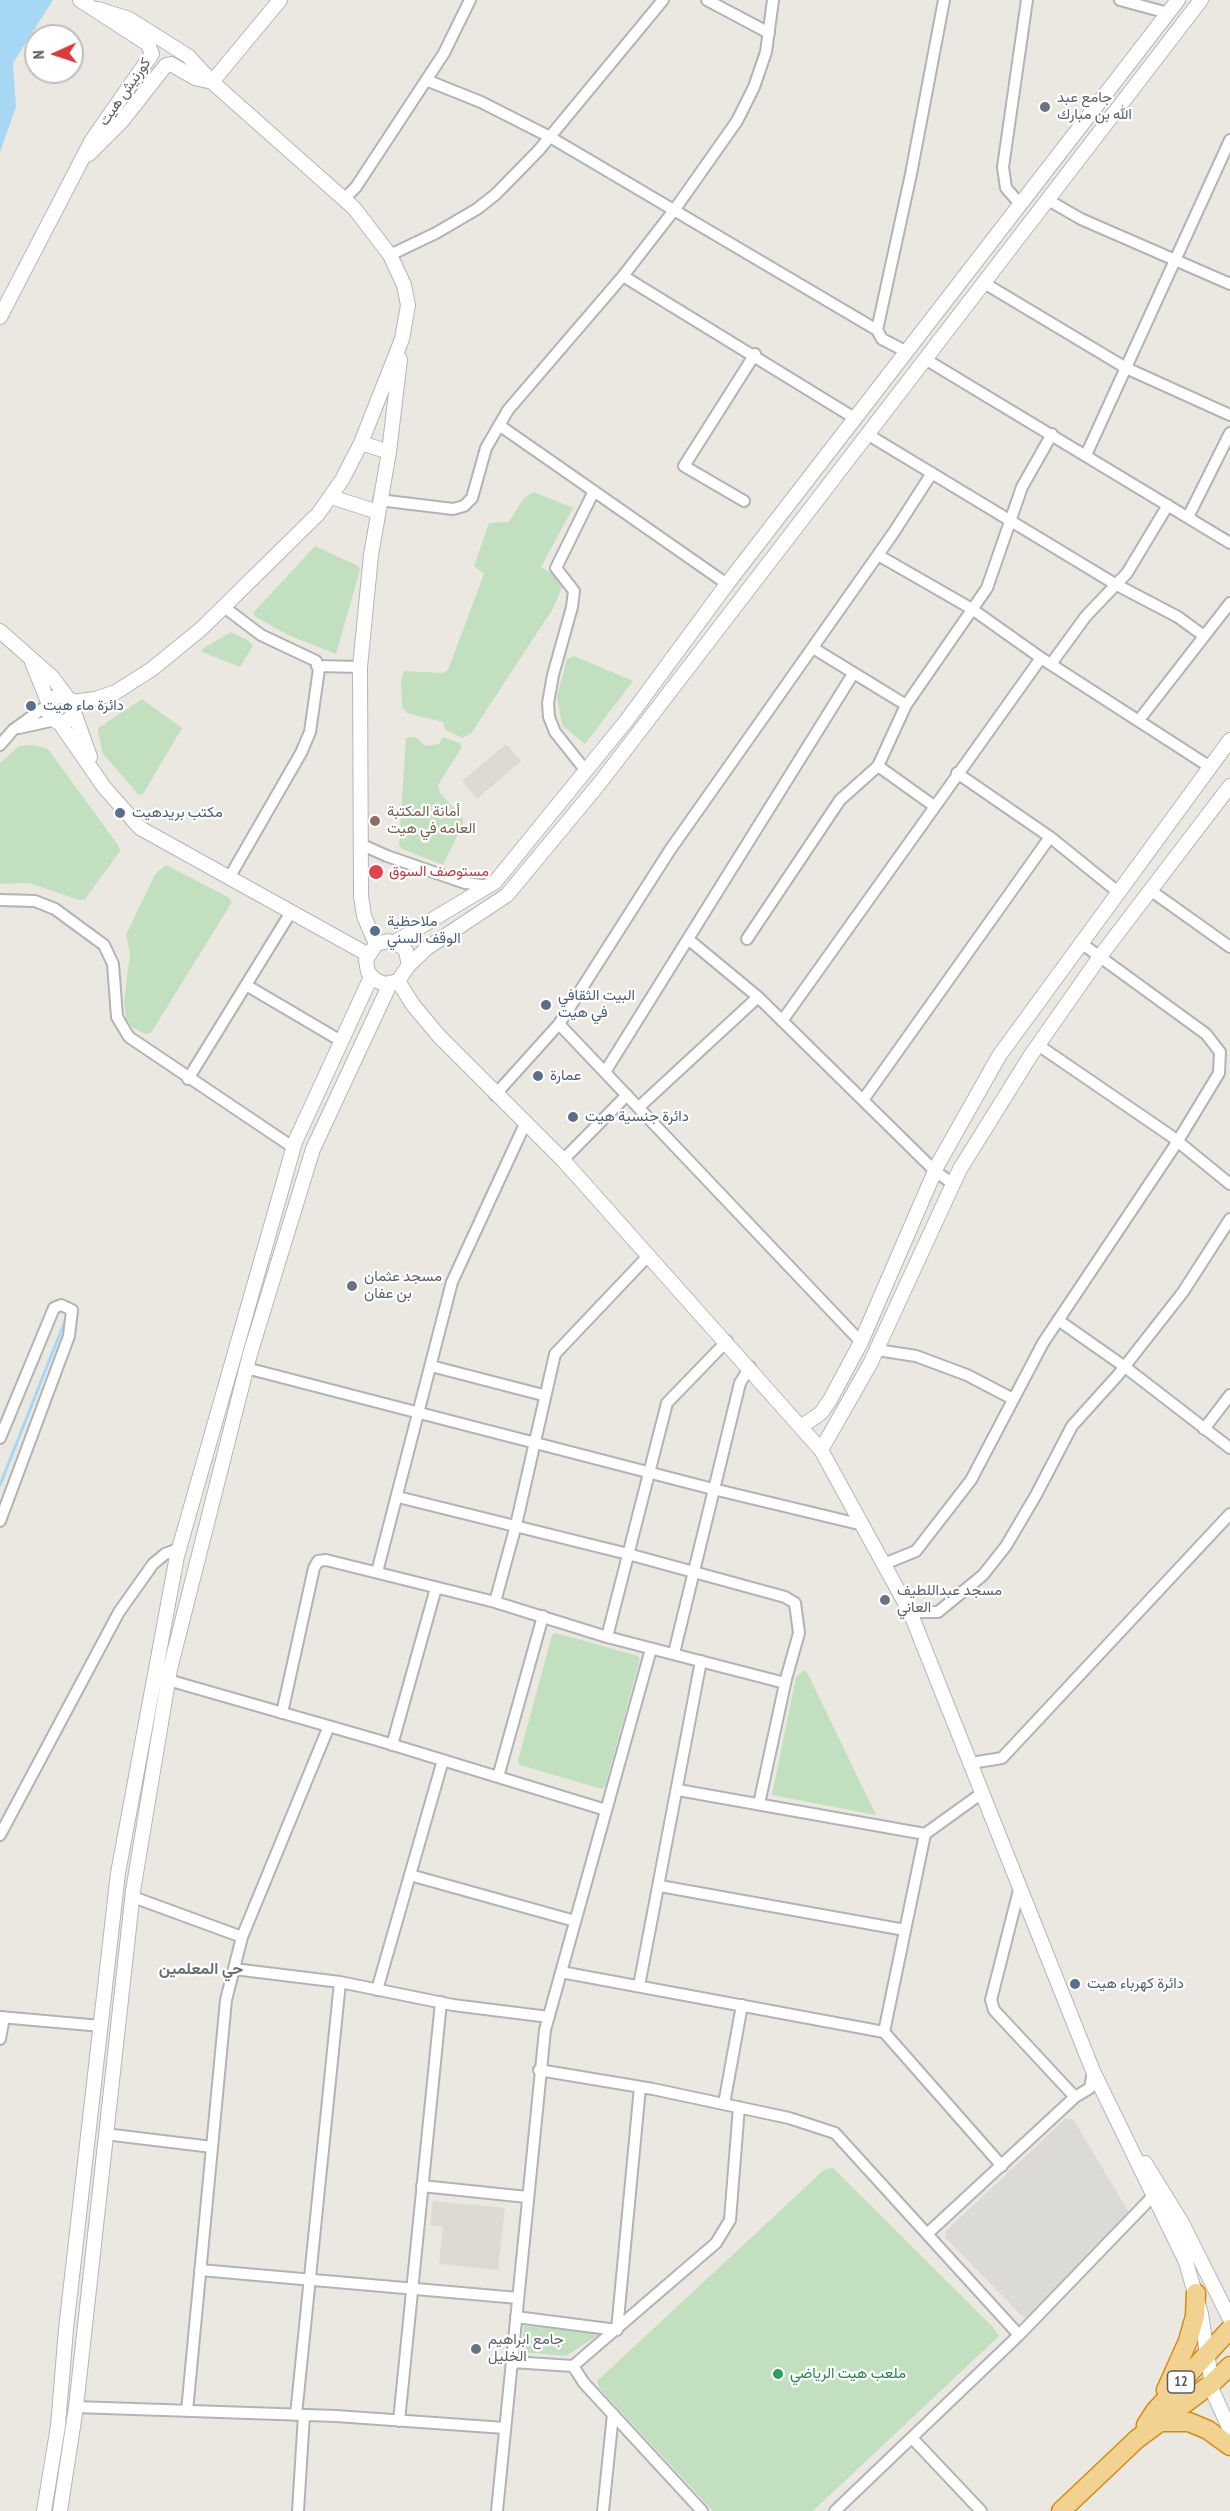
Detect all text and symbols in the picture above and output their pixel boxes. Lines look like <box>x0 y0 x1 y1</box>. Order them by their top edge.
north arrow <box>24 24 84 84</box>
text: N <box>28 50 48 60</box>
street label: كورنيش هيت <box>95 55 155 129</box>
place label: جامع عبد الله بن مبارك <box>1057 89 1132 124</box>
marker: جامع عبد الله بن مبارك <box>1038 100 1052 114</box>
place label: دائرة ماء هيت <box>43 697 124 715</box>
marker: دائرة ماء هيت <box>24 699 38 713</box>
place label: أمانة المكتبة العامه في هيت <box>387 803 476 838</box>
place label: مكتب بريدهيت <box>132 804 223 822</box>
marker: مكتب بريدهيت <box>113 806 127 820</box>
marker: أمانة المكتبة العامه في هيت <box>368 814 382 828</box>
marker: مستوصف السوق <box>367 863 385 881</box>
place label: مستوصف السوق <box>389 863 489 881</box>
place label: ملاحظية الوقف السني <box>387 913 461 948</box>
marker: ملاحظية الوقف السني <box>368 924 382 938</box>
place label: البيت الثقافي في هيت <box>558 987 635 1022</box>
marker: البيت الثقافي في هيت <box>539 998 553 1012</box>
place label: عمارة <box>550 1067 581 1085</box>
marker: عمارة <box>531 1069 545 1083</box>
place label: دائرة جنسية هيت <box>585 1108 689 1126</box>
marker: دائرة جنسية هيت <box>566 1110 580 1124</box>
place label: مسجد عثمان بن عفان <box>364 1268 442 1303</box>
marker: مسجد عثمان بن عفان <box>345 1279 359 1293</box>
place label: مسجد عبداللطيف العاني <box>897 1582 1002 1617</box>
marker: مسجد عبداللطيف العاني <box>878 1593 892 1607</box>
district label: حي المعلمين <box>159 1959 243 1979</box>
place label: دائرة كهرباء هيت <box>1087 1975 1184 1993</box>
marker: دائرة كهرباء هيت <box>1068 1977 1082 1991</box>
place label: جامع ابراهيم الخليل <box>488 2331 564 2366</box>
marker: جامع ابراهيم الخليل <box>469 2342 483 2356</box>
place label: ملعب هيت الرياضي <box>790 2365 906 2383</box>
marker: ملعب هيت الرياضي <box>771 2367 785 2381</box>
road number: 12 <box>1168 2371 1194 2393</box>

